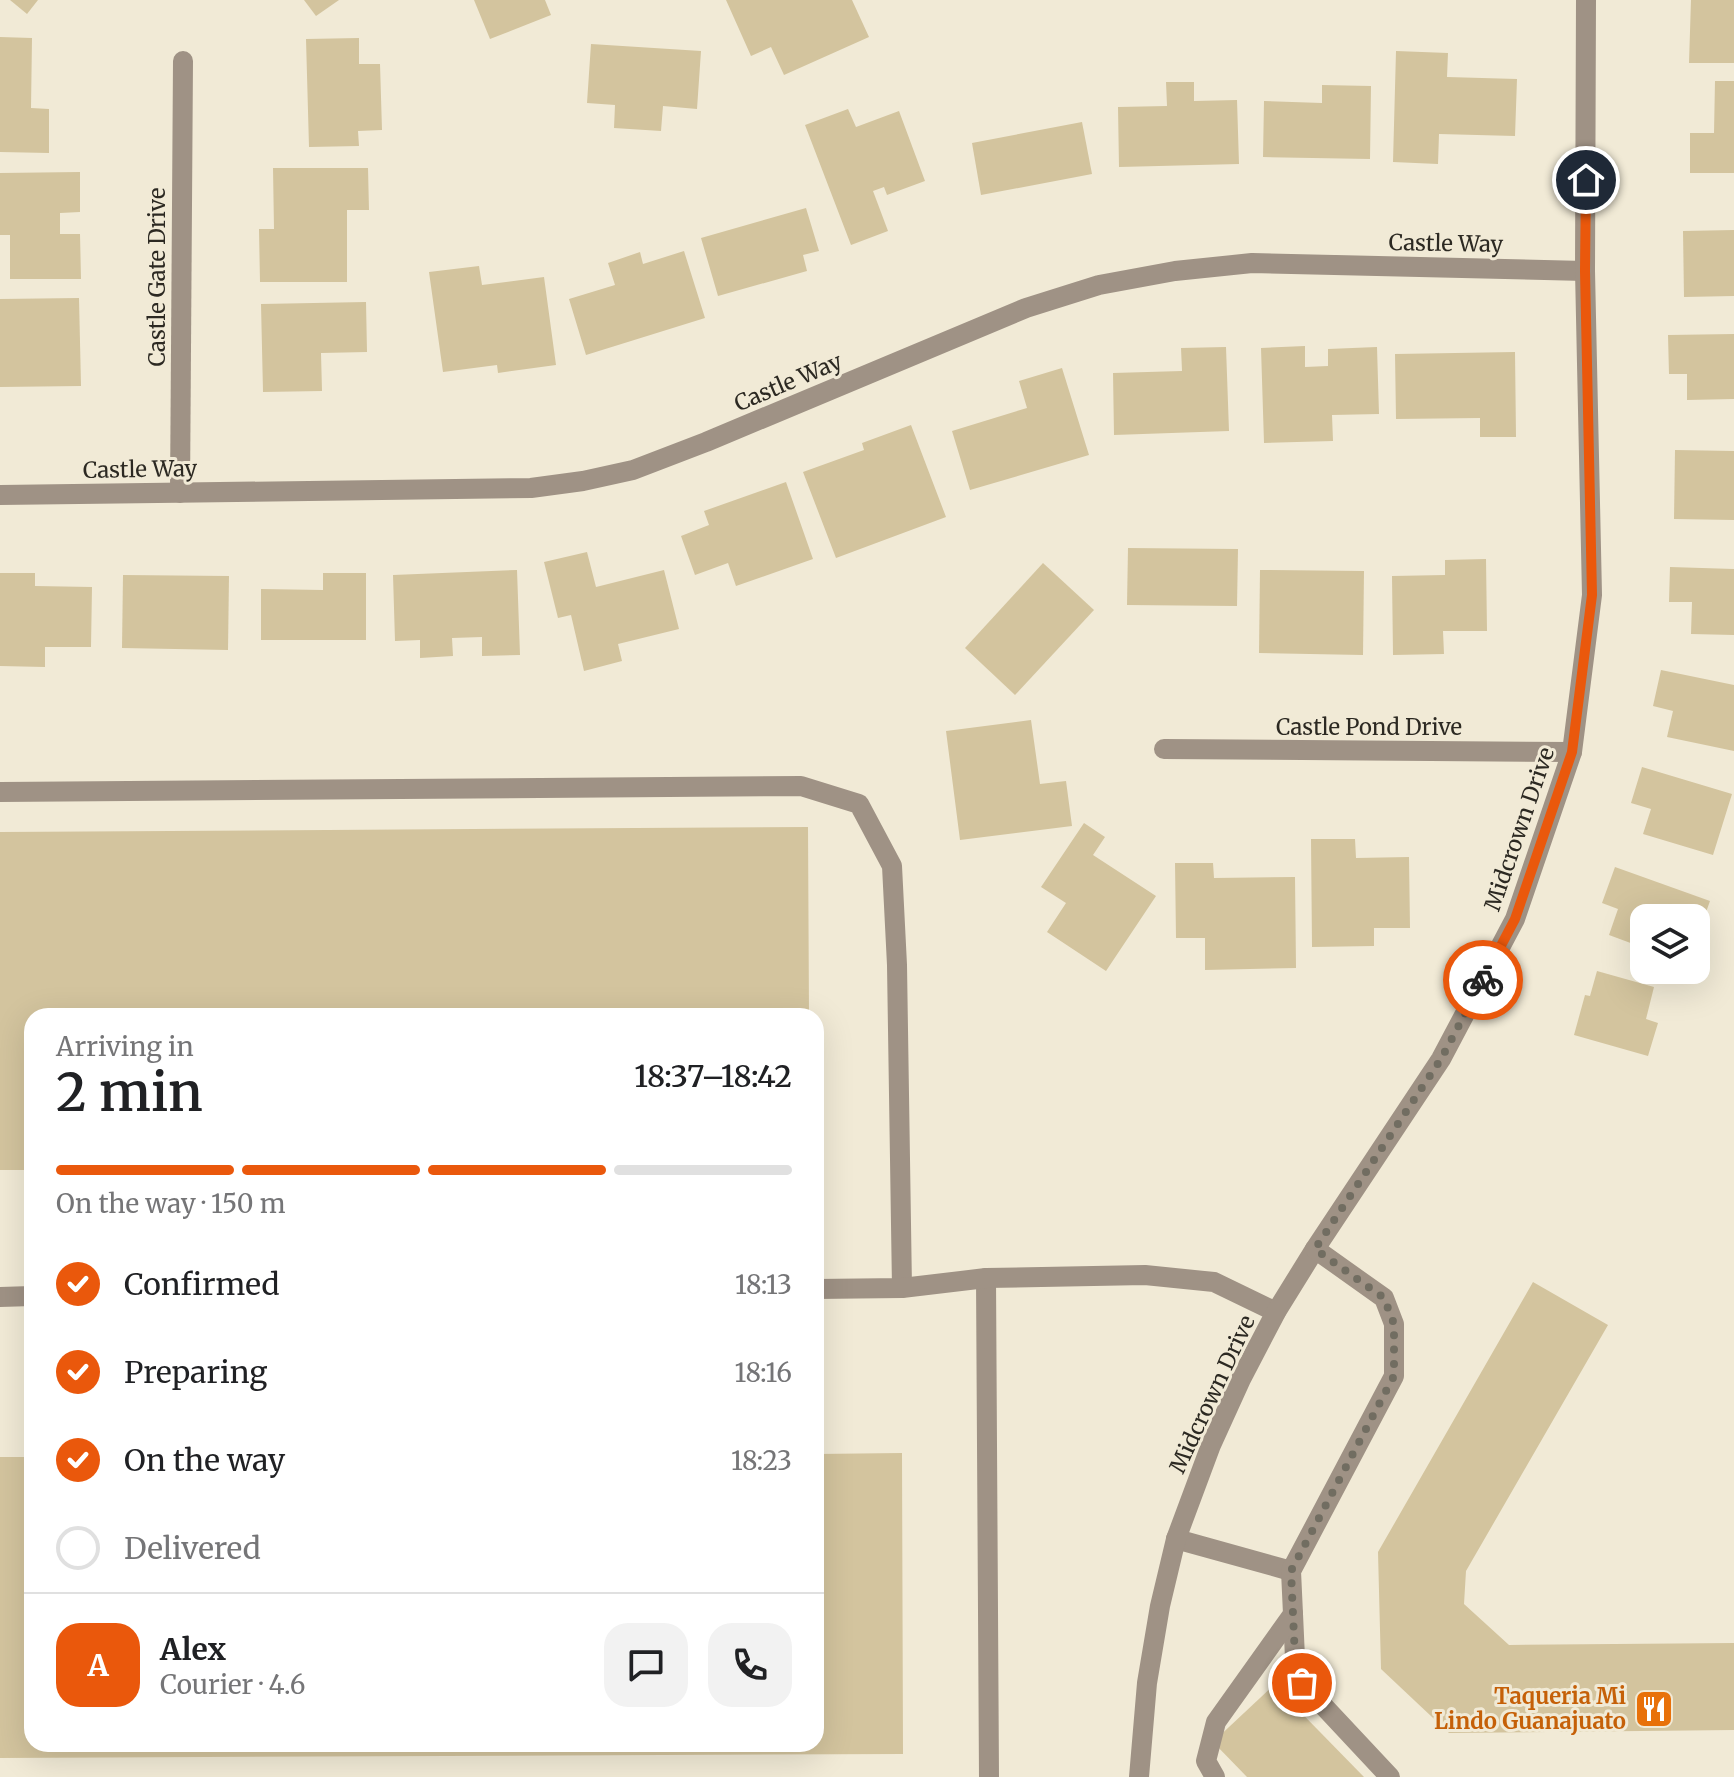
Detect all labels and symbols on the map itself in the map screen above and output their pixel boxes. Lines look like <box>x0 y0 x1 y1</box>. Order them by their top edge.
pin <box>1552 146 1620 214</box>
street label: Castle Gate Drive <box>143 188 171 366</box>
street label: Castle Way <box>1389 228 1504 258</box>
street label: Castle Way <box>730 347 846 417</box>
street label: Castle Way <box>83 454 198 484</box>
street label: Castle Pond Drive <box>1276 713 1462 741</box>
street label: Midcrown Drive <box>1478 743 1560 915</box>
courier <box>1443 940 1523 1020</box>
street label: Midcrown Drive <box>1163 1310 1261 1478</box>
pin <box>1268 1649 1336 1717</box>
place label: Taqueria Mi Lindo Guanajuato <box>1434 1682 1626 1735</box>
restaurant icon: Taqueria Mi Lindo Guanajuato <box>1633 1688 1675 1730</box>

